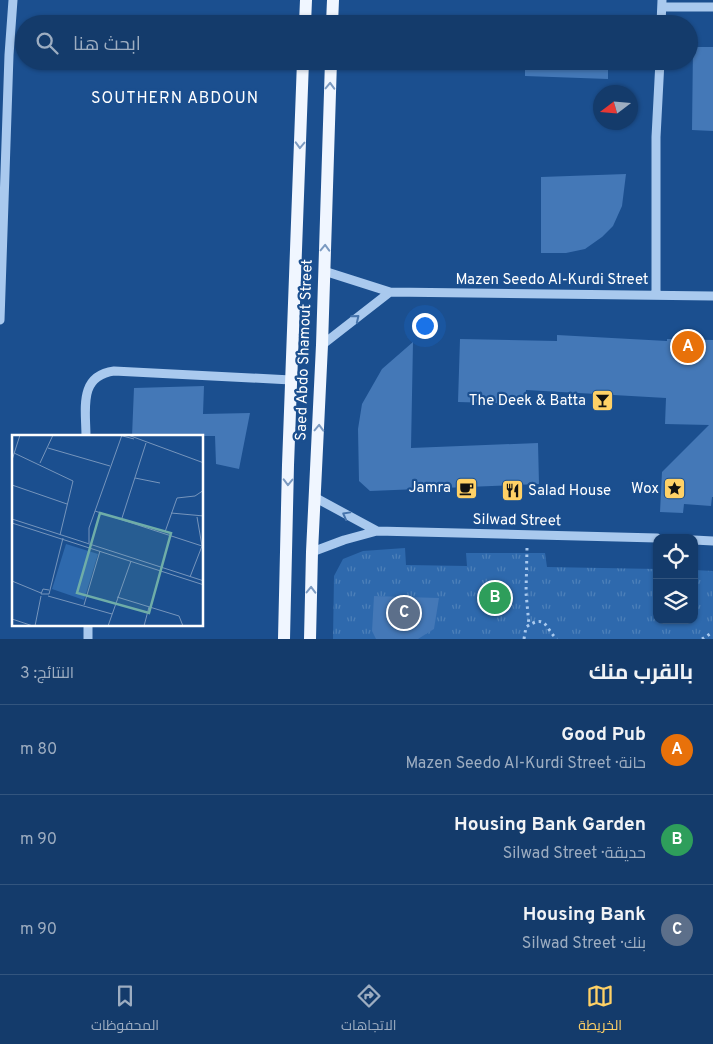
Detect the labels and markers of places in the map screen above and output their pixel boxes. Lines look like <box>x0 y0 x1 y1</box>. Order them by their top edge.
pin: A <box>672 328 704 366</box>
bar icon: The Deek & Batta <box>590 389 614 413</box>
place label: The Deek & Batta <box>469 392 586 411</box>
cafe icon: Jamra <box>455 476 479 500</box>
place icon: Wox <box>663 477 687 501</box>
place label: Jamra <box>408 479 451 498</box>
restaurant icon: Salad House <box>500 479 524 503</box>
place label: Wox <box>631 480 659 499</box>
place label: Salad House <box>528 482 611 501</box>
pin: B <box>479 579 511 617</box>
pin: C <box>388 594 420 632</box>

